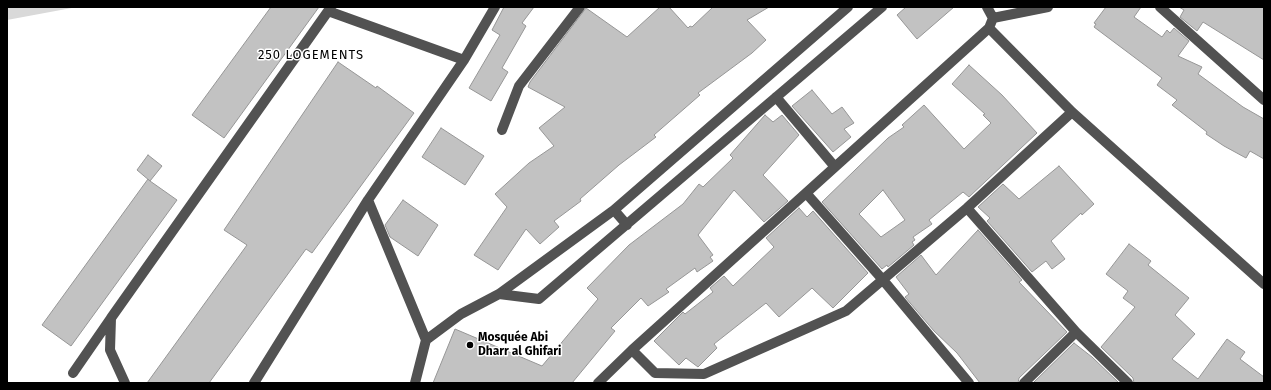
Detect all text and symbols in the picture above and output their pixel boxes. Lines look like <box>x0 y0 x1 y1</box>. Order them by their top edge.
district label: 250 LOGEMENTS <box>258 47 364 63</box>
place label: Mosquée Abi Dharr al Ghifari <box>478 331 561 359</box>
marker: Mosquée Abi Dharr al Ghifari <box>465 340 475 350</box>

